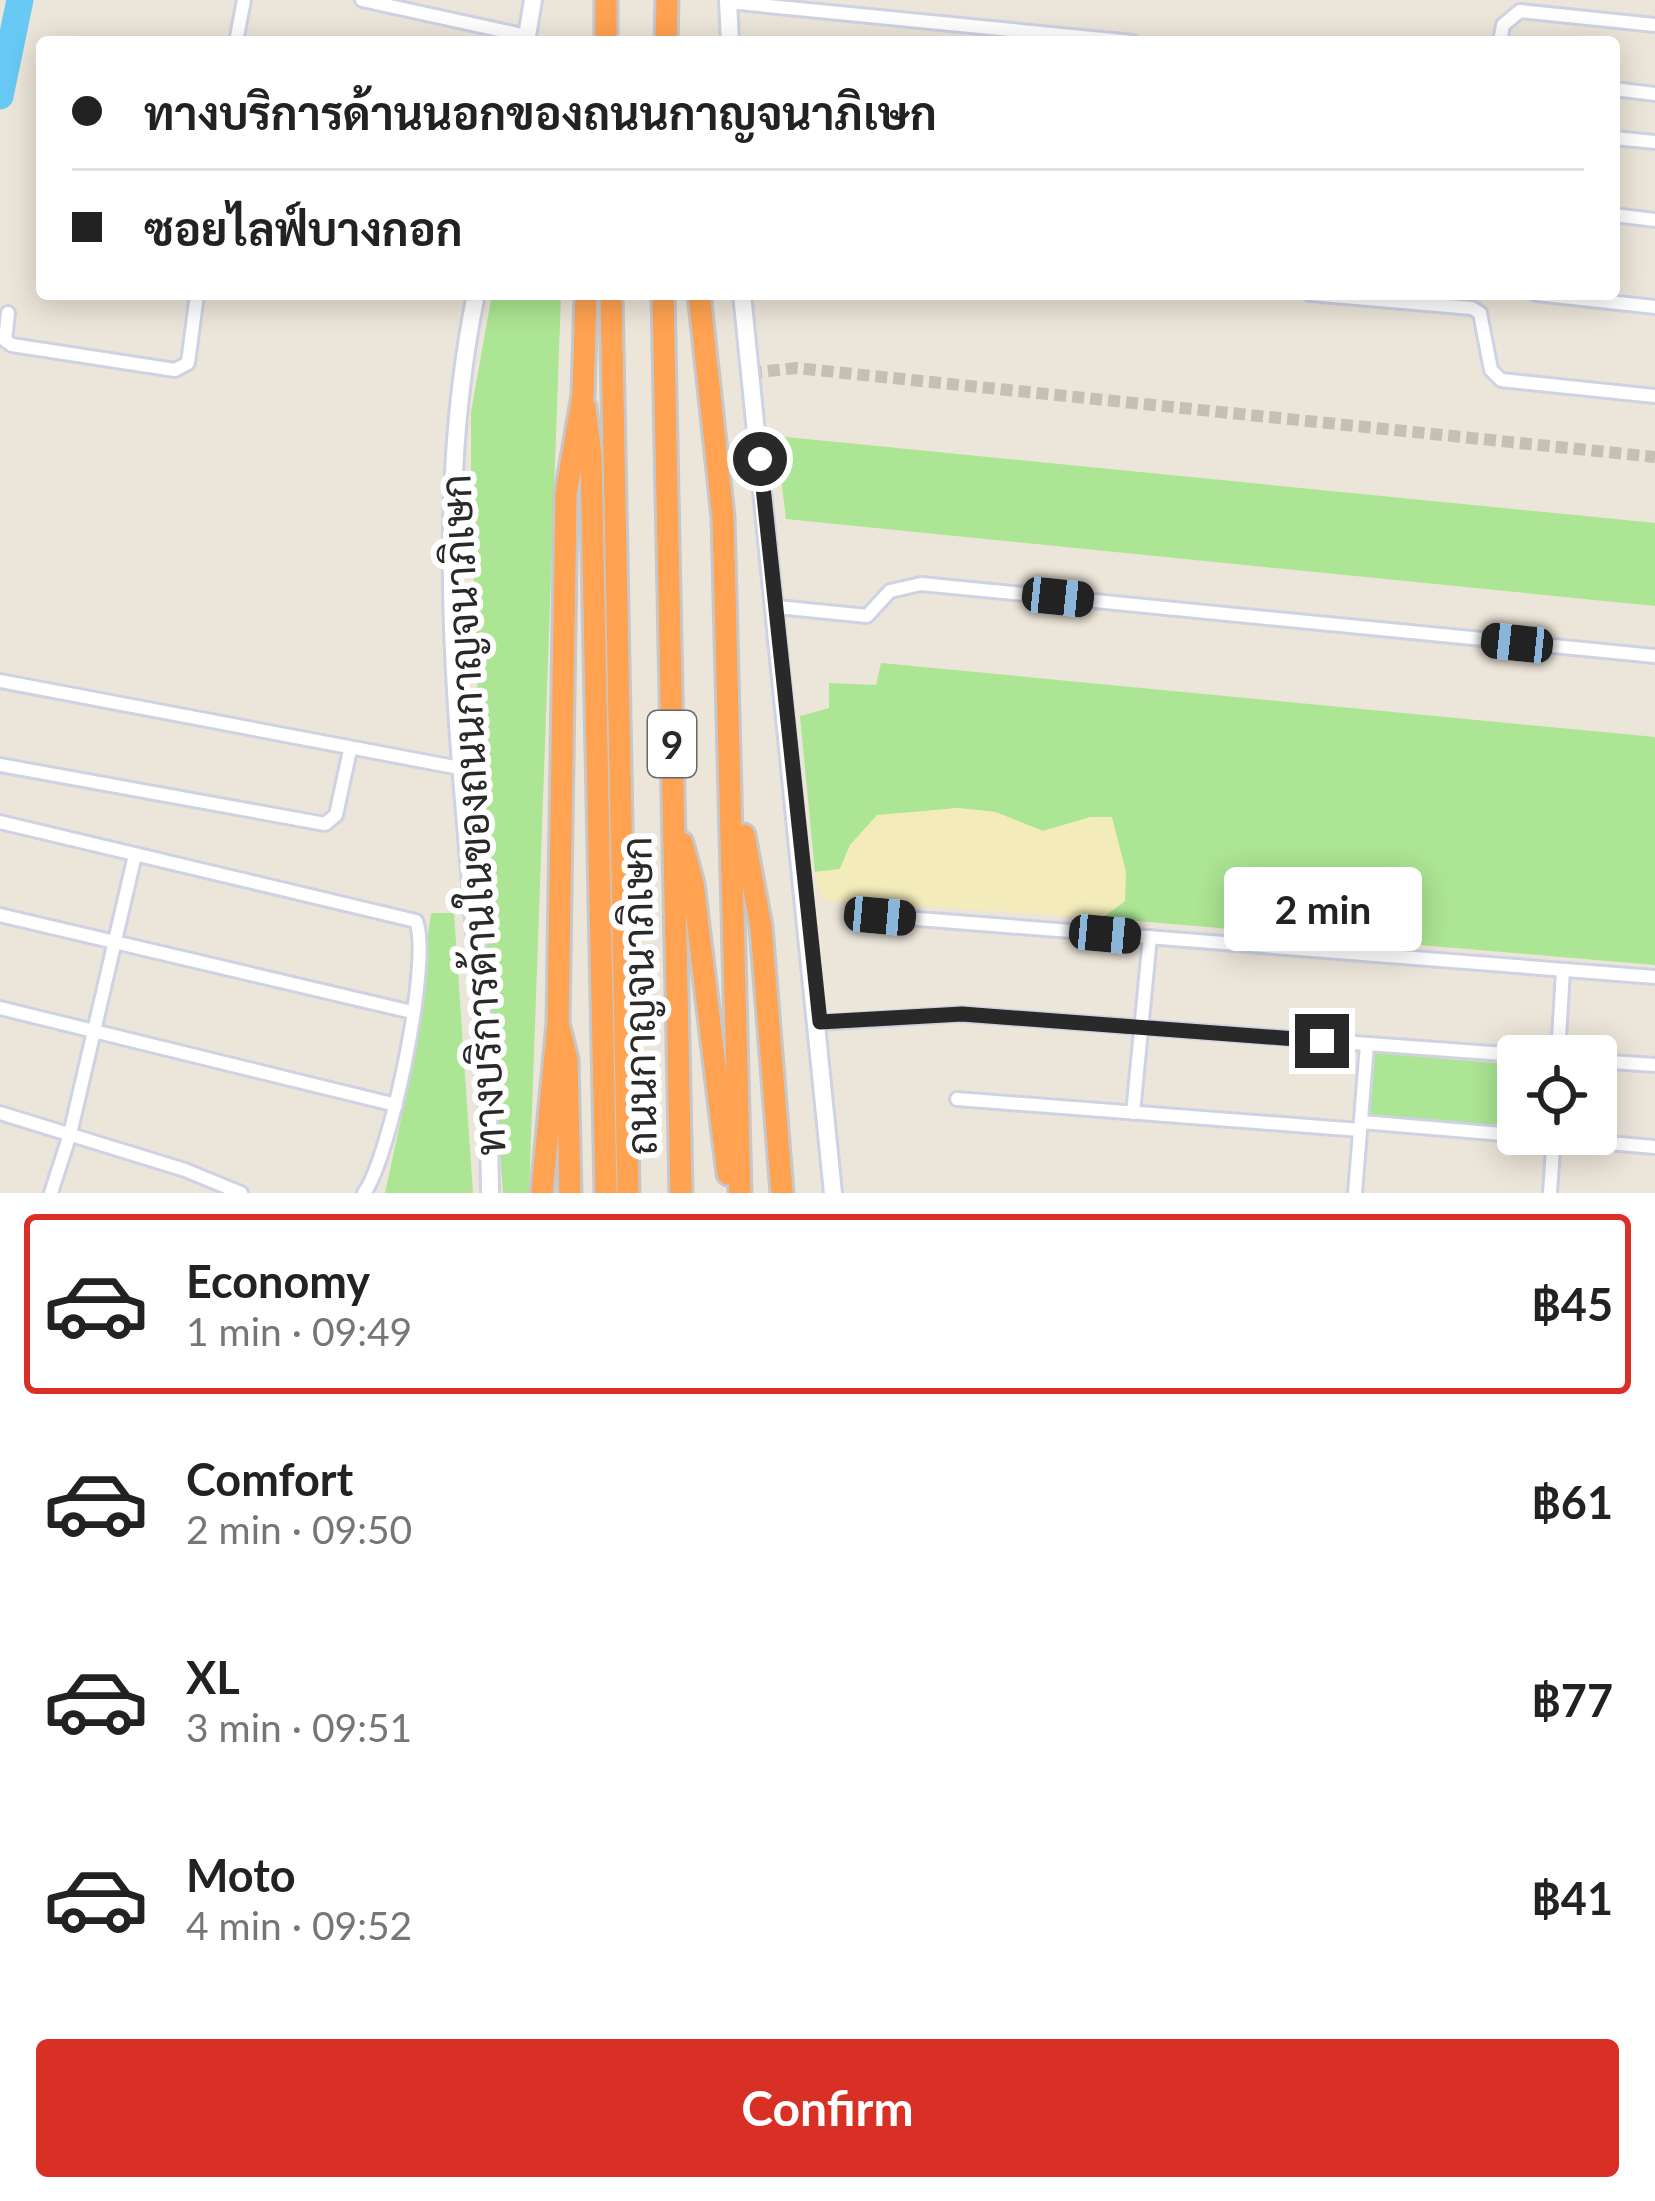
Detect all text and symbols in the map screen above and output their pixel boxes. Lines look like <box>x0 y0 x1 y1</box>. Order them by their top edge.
text: ทางบริการด้านนอกของถนนกาญจนาภิเษก <box>144 86 937 140</box>
text: ซอยไลฟ์บางกอก <box>144 202 463 256</box>
route start <box>733 432 787 486</box>
street label: ทางบริการด้านในของถนนกาญจนาภิเษก <box>428 473 517 1157</box>
car <box>1020 575 1096 619</box>
car <box>1479 621 1555 665</box>
road number: 9 <box>648 711 696 777</box>
street label: ถนนกาญจนาภิเษก <box>610 836 668 1156</box>
callout: 2 min <box>1223 867 1421 951</box>
text: 2 min <box>1275 886 1371 932</box>
car <box>843 895 917 937</box>
car <box>1068 913 1142 955</box>
route end <box>1295 1014 1349 1068</box>
map controls <box>1497 1035 1617 1155</box>
button: locate <box>1497 1035 1617 1155</box>
icon: car <box>42 1250 150 1358</box>
text: Economy <box>186 1254 370 1308</box>
text: ฿45 <box>1530 1277 1613 1331</box>
text: 1 min · 09:49 <box>186 1308 412 1354</box>
icon: car <box>42 1448 150 1556</box>
text: Comfort <box>186 1452 353 1506</box>
text: ฿61 <box>1530 1475 1613 1529</box>
text: 2 min · 09:50 <box>186 1506 412 1552</box>
icon: car <box>42 1646 150 1754</box>
text: XL <box>186 1650 240 1704</box>
text: ฿77 <box>1530 1673 1613 1727</box>
text: 3 min · 09:51 <box>186 1704 412 1750</box>
icon: car <box>42 1844 150 1952</box>
text: Moto <box>186 1848 296 1902</box>
text: ฿41 <box>1530 1871 1613 1925</box>
text: 4 min · 09:52 <box>186 1902 412 1948</box>
button: Confirm <box>36 2039 1619 2177</box>

